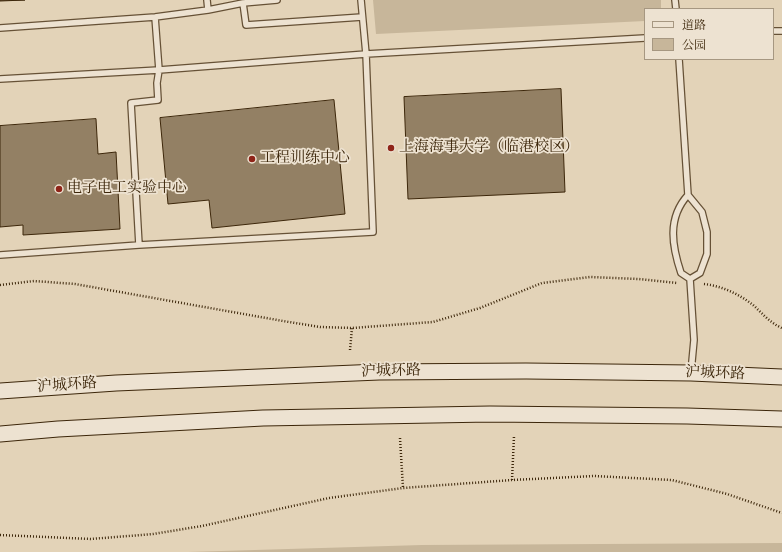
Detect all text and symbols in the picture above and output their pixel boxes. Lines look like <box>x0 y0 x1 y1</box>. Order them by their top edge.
legend <box>644 8 774 60</box>
text: 道路 <box>682 18 706 33</box>
text: 公园 <box>682 38 706 53</box>
place label: 上海海事大学（临港校区） <box>399 139 579 157</box>
marker: 上海海事大学（临港校区） <box>386 143 396 153</box>
place label: 工程训练中心 <box>260 150 350 168</box>
marker: 工程训练中心 <box>247 154 257 164</box>
place label: 电子电工实验中心 <box>67 180 187 198</box>
marker: 电子电工实验中心 <box>54 184 64 194</box>
street label: 沪城环路 <box>361 362 421 382</box>
street label: 沪城环路 <box>685 364 745 384</box>
street label: 沪城环路 <box>36 375 98 397</box>

